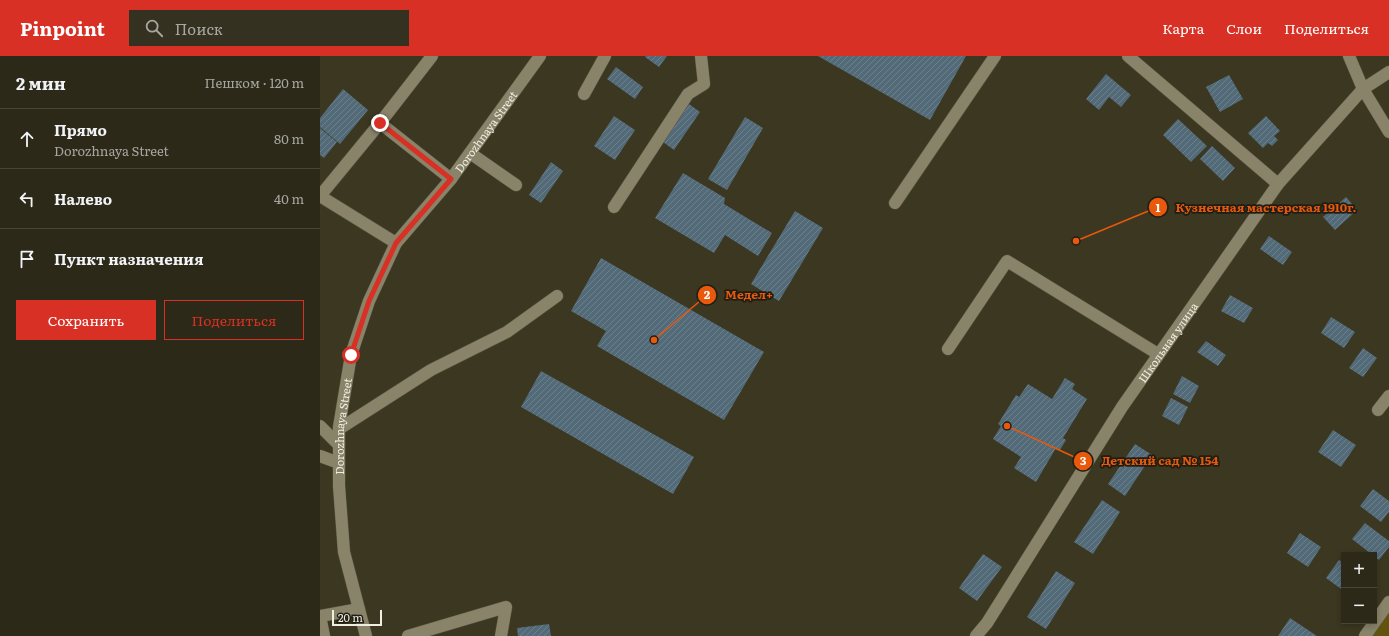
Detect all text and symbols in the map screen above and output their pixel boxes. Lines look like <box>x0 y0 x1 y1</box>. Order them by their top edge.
search box <box>129 10 409 46</box>
text: Pinpoint <box>20 14 105 42</box>
icon: search <box>143 17 165 39</box>
text: Поиск <box>175 17 223 40</box>
text: Карта <box>1162 18 1204 38</box>
text: Слои <box>1226 18 1262 38</box>
text: Поделиться <box>1284 18 1369 38</box>
text: 2 мин <box>16 70 66 95</box>
text: Пешком · 120 m <box>205 73 304 92</box>
street label: Dorozhnaya Street <box>450 87 521 176</box>
route end <box>371 114 389 132</box>
text: Прямо <box>54 118 107 141</box>
icon: ahead <box>16 128 38 150</box>
text: 80 m <box>274 129 304 148</box>
text: Dorozhnaya Street <box>54 141 169 160</box>
text: Налево <box>54 187 112 210</box>
icon: left <box>16 188 38 210</box>
text: 40 m <box>274 189 304 208</box>
callout: Кузнечная мастерская 1910г. <box>1148 195 1365 219</box>
text: 1 <box>1156 198 1161 216</box>
text: Кузнечная мастерская 1910г. <box>1175 198 1357 216</box>
text: Пункт назначения <box>54 247 204 270</box>
icon: arrive <box>16 248 38 270</box>
callout: Медел+ <box>697 283 781 307</box>
text: 2 <box>704 285 711 303</box>
text: Медел+ <box>725 285 773 303</box>
street label: Школьная улица <box>1134 299 1201 385</box>
button: Сохранить <box>16 300 156 340</box>
button: Поделиться <box>164 300 304 340</box>
route start <box>342 346 360 364</box>
street label: Dorozhnaya Street <box>331 376 355 475</box>
callout: Детский сад № 154 <box>1073 449 1226 473</box>
text: 3 <box>1080 451 1087 469</box>
text: Детский сад № 154 <box>1101 451 1219 469</box>
map controls <box>1341 552 1377 624</box>
button: + <box>1341 552 1377 588</box>
button: − <box>1341 588 1377 624</box>
scale bar <box>332 608 382 627</box>
text: 20 m <box>338 609 363 625</box>

